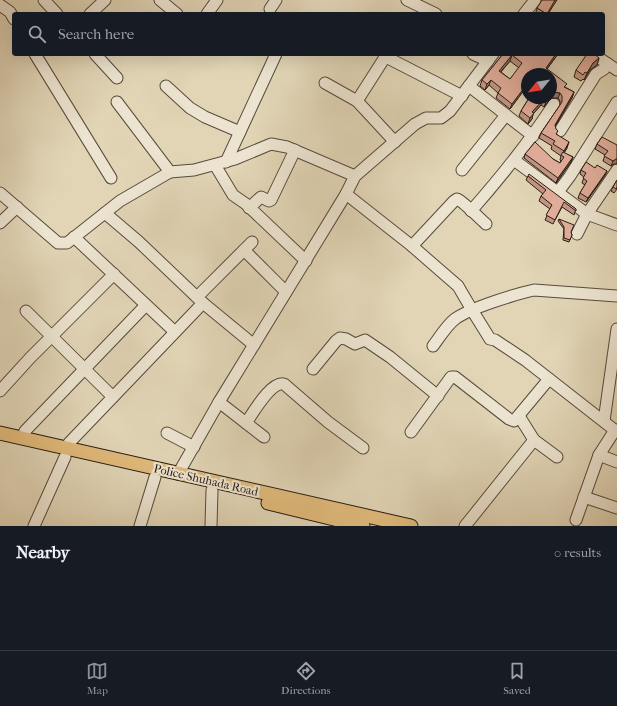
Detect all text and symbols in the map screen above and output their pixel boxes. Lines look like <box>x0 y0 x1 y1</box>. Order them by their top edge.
search box <box>12 12 605 56</box>
icon: search <box>26 23 48 45</box>
text: Search here <box>58 25 134 43</box>
north arrow <box>521 68 557 104</box>
street label: Police Shuhada Road <box>152 461 260 499</box>
text: Nearby <box>16 542 70 562</box>
text: 0 results <box>554 545 601 560</box>
tab: Map <box>86 660 108 697</box>
tab: Directions <box>281 660 331 697</box>
tab: Saved <box>503 660 531 697</box>

